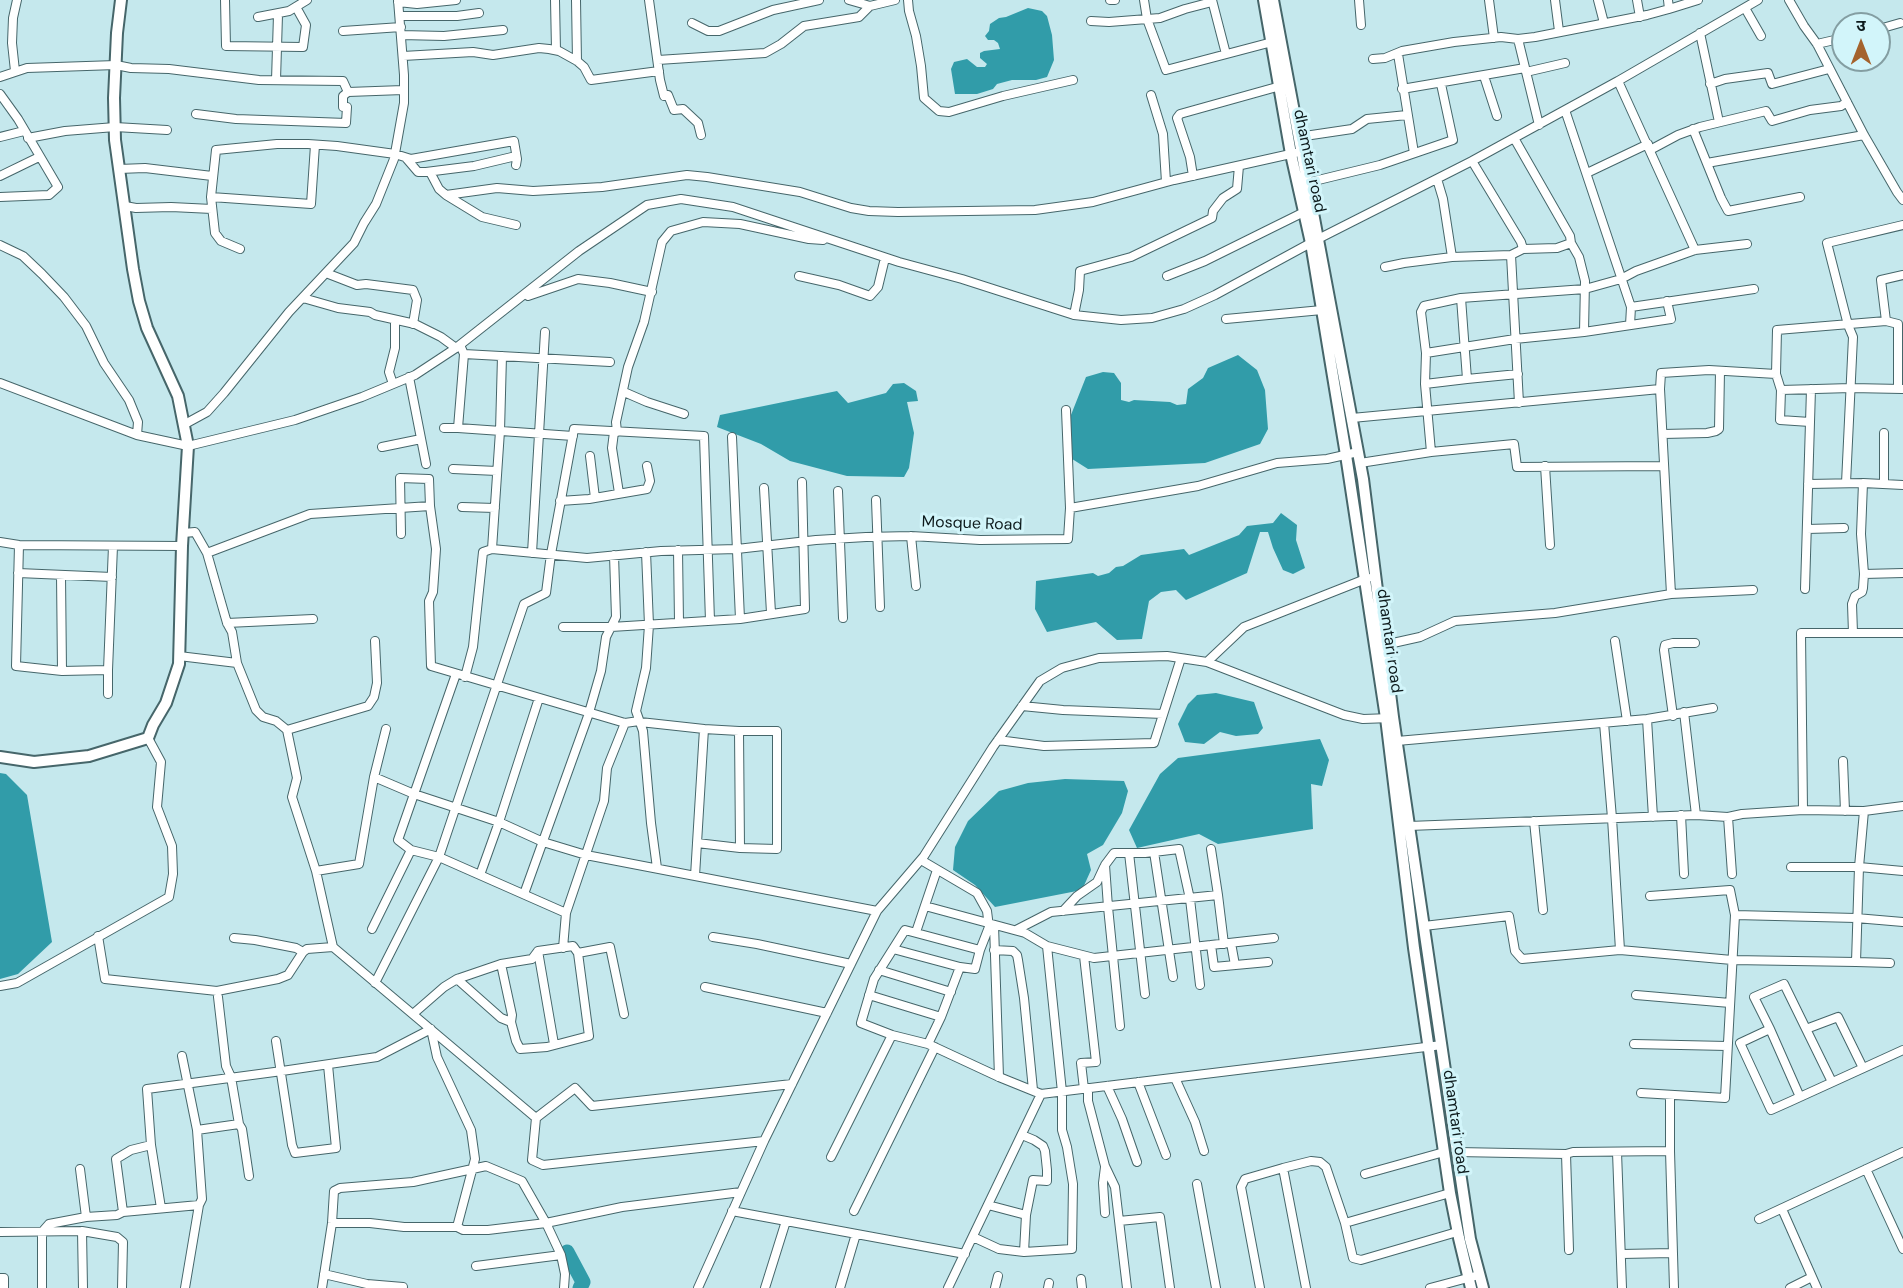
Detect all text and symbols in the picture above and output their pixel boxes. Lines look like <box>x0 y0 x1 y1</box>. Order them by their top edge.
north arrow <box>1831 12 1891 72</box>
text: उ <box>1856 15 1866 36</box>
street label: dhamtari road <box>1289 108 1329 214</box>
street label: Mosque Road <box>921 513 1023 535</box>
street label: dhamtari road <box>1372 588 1406 694</box>
street label: dhamtari road <box>1438 1069 1472 1175</box>

